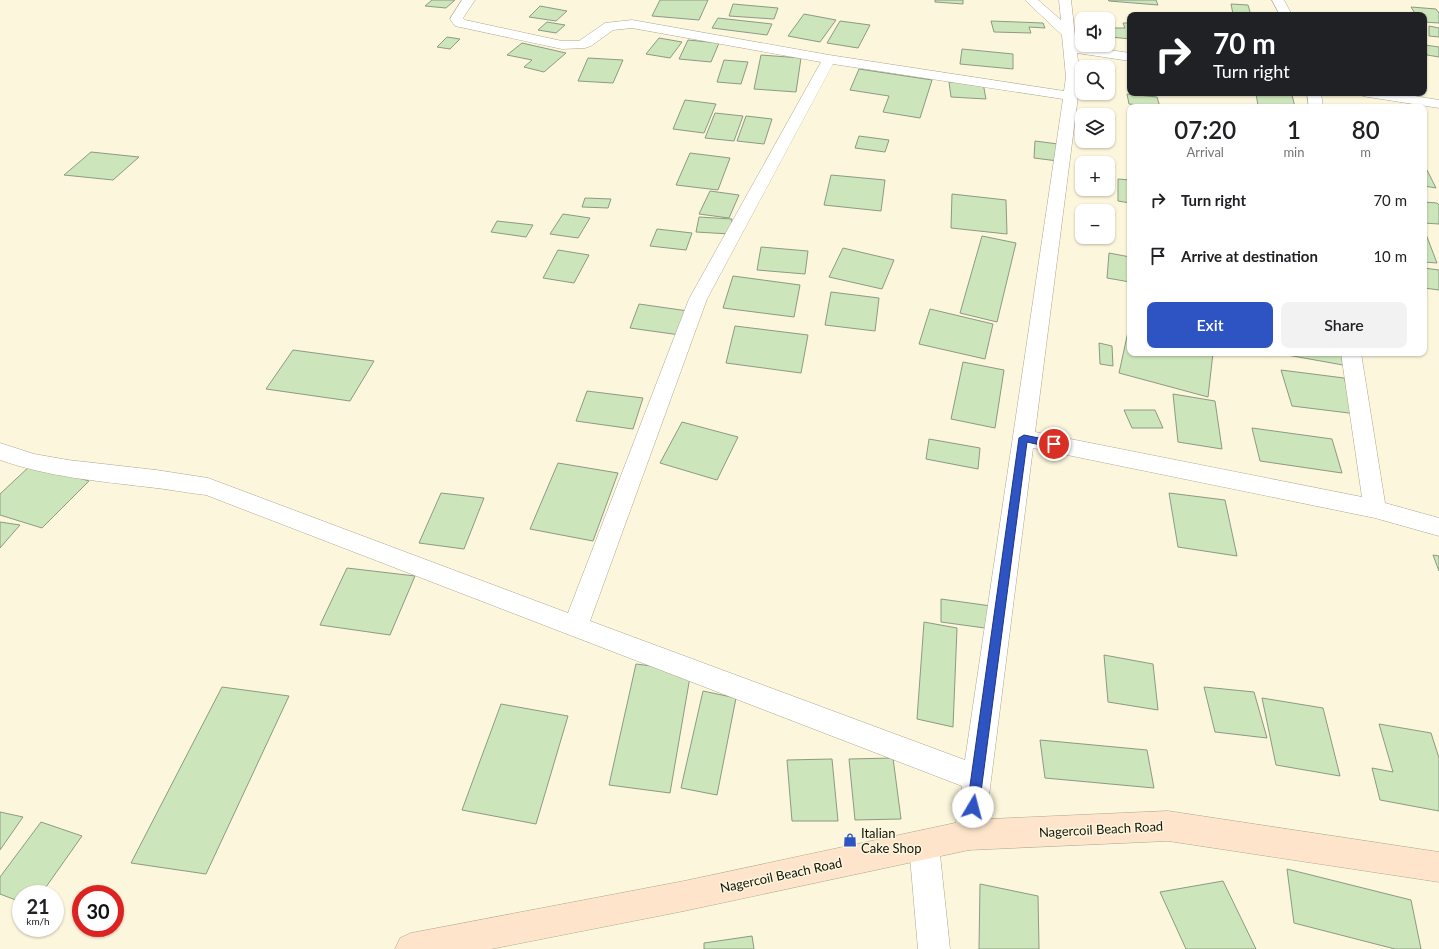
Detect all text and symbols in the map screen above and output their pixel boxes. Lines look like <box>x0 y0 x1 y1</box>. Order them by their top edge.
map controls <box>1075 12 1115 244</box>
button: sound <box>1075 12 1115 52</box>
text: 70 m <box>1213 26 1276 60</box>
icon: right <box>1147 28 1199 80</box>
button: search <box>1075 60 1115 100</box>
text: Turn right <box>1213 60 1290 82</box>
button: layers <box>1075 108 1115 148</box>
text: 07:20 <box>1174 115 1236 144</box>
text: 1 <box>1287 115 1301 144</box>
text: 80 <box>1352 115 1380 144</box>
text: Arrival <box>1186 144 1224 160</box>
text: min <box>1283 144 1304 160</box>
text: m <box>1360 144 1371 160</box>
button: + <box>1075 156 1115 196</box>
icon: right <box>1147 189 1169 211</box>
text: Turn right <box>1181 191 1246 209</box>
text: 70 m <box>1373 191 1407 209</box>
button: − <box>1075 204 1115 244</box>
icon: arrive <box>1147 245 1169 267</box>
text: Arrive at destination <box>1181 247 1318 265</box>
text: 10 m <box>1373 247 1407 265</box>
button: Exit <box>1147 302 1273 348</box>
button: Share <box>1281 302 1407 348</box>
pin <box>1037 427 1071 461</box>
icon: arrive <box>1043 433 1065 455</box>
position arrow <box>952 786 994 828</box>
street label: Nagercoil Beach Road <box>1038 818 1164 840</box>
place label: Italian Cake Shop <box>861 825 921 856</box>
shop icon: Italian Cake Shop <box>842 832 858 848</box>
street label: Nagercoil Beach Road <box>718 854 844 896</box>
speed limit sign: 30 <box>72 885 124 937</box>
text: 21 <box>26 894 50 918</box>
text: km/h <box>26 915 50 927</box>

